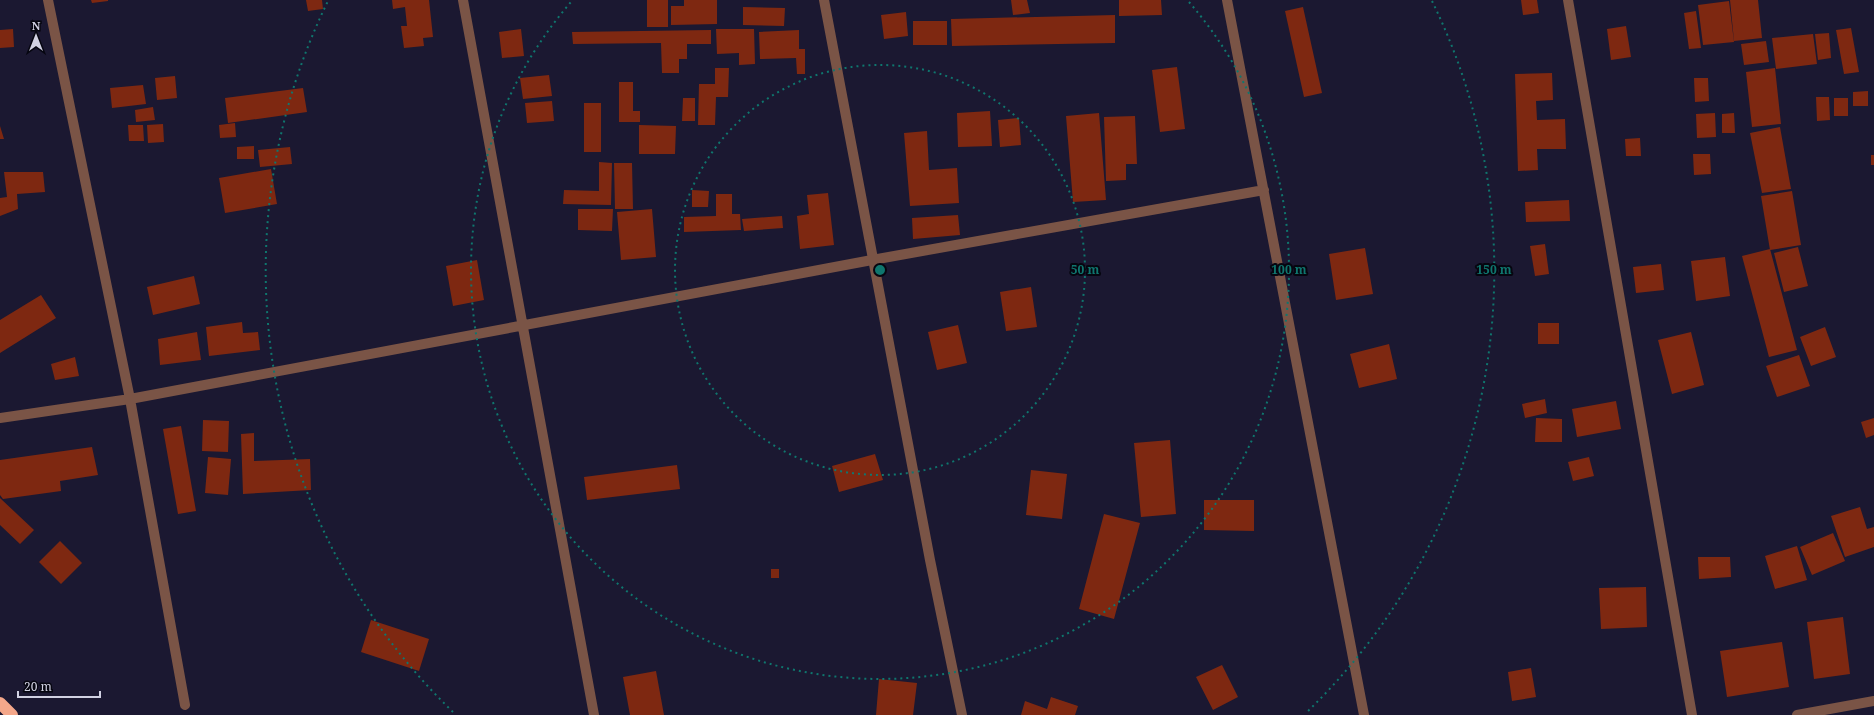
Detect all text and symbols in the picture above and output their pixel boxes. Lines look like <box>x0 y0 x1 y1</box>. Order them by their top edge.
north arrow <box>16 16 56 56</box>
text: N <box>32 18 41 33</box>
text: 50 m <box>1071 261 1099 278</box>
text: 100 m <box>1271 261 1307 278</box>
text: 150 m <box>1476 261 1512 278</box>
centre of rings <box>873 263 887 277</box>
scale bar <box>18 673 100 699</box>
text: 20 m <box>24 678 52 695</box>

